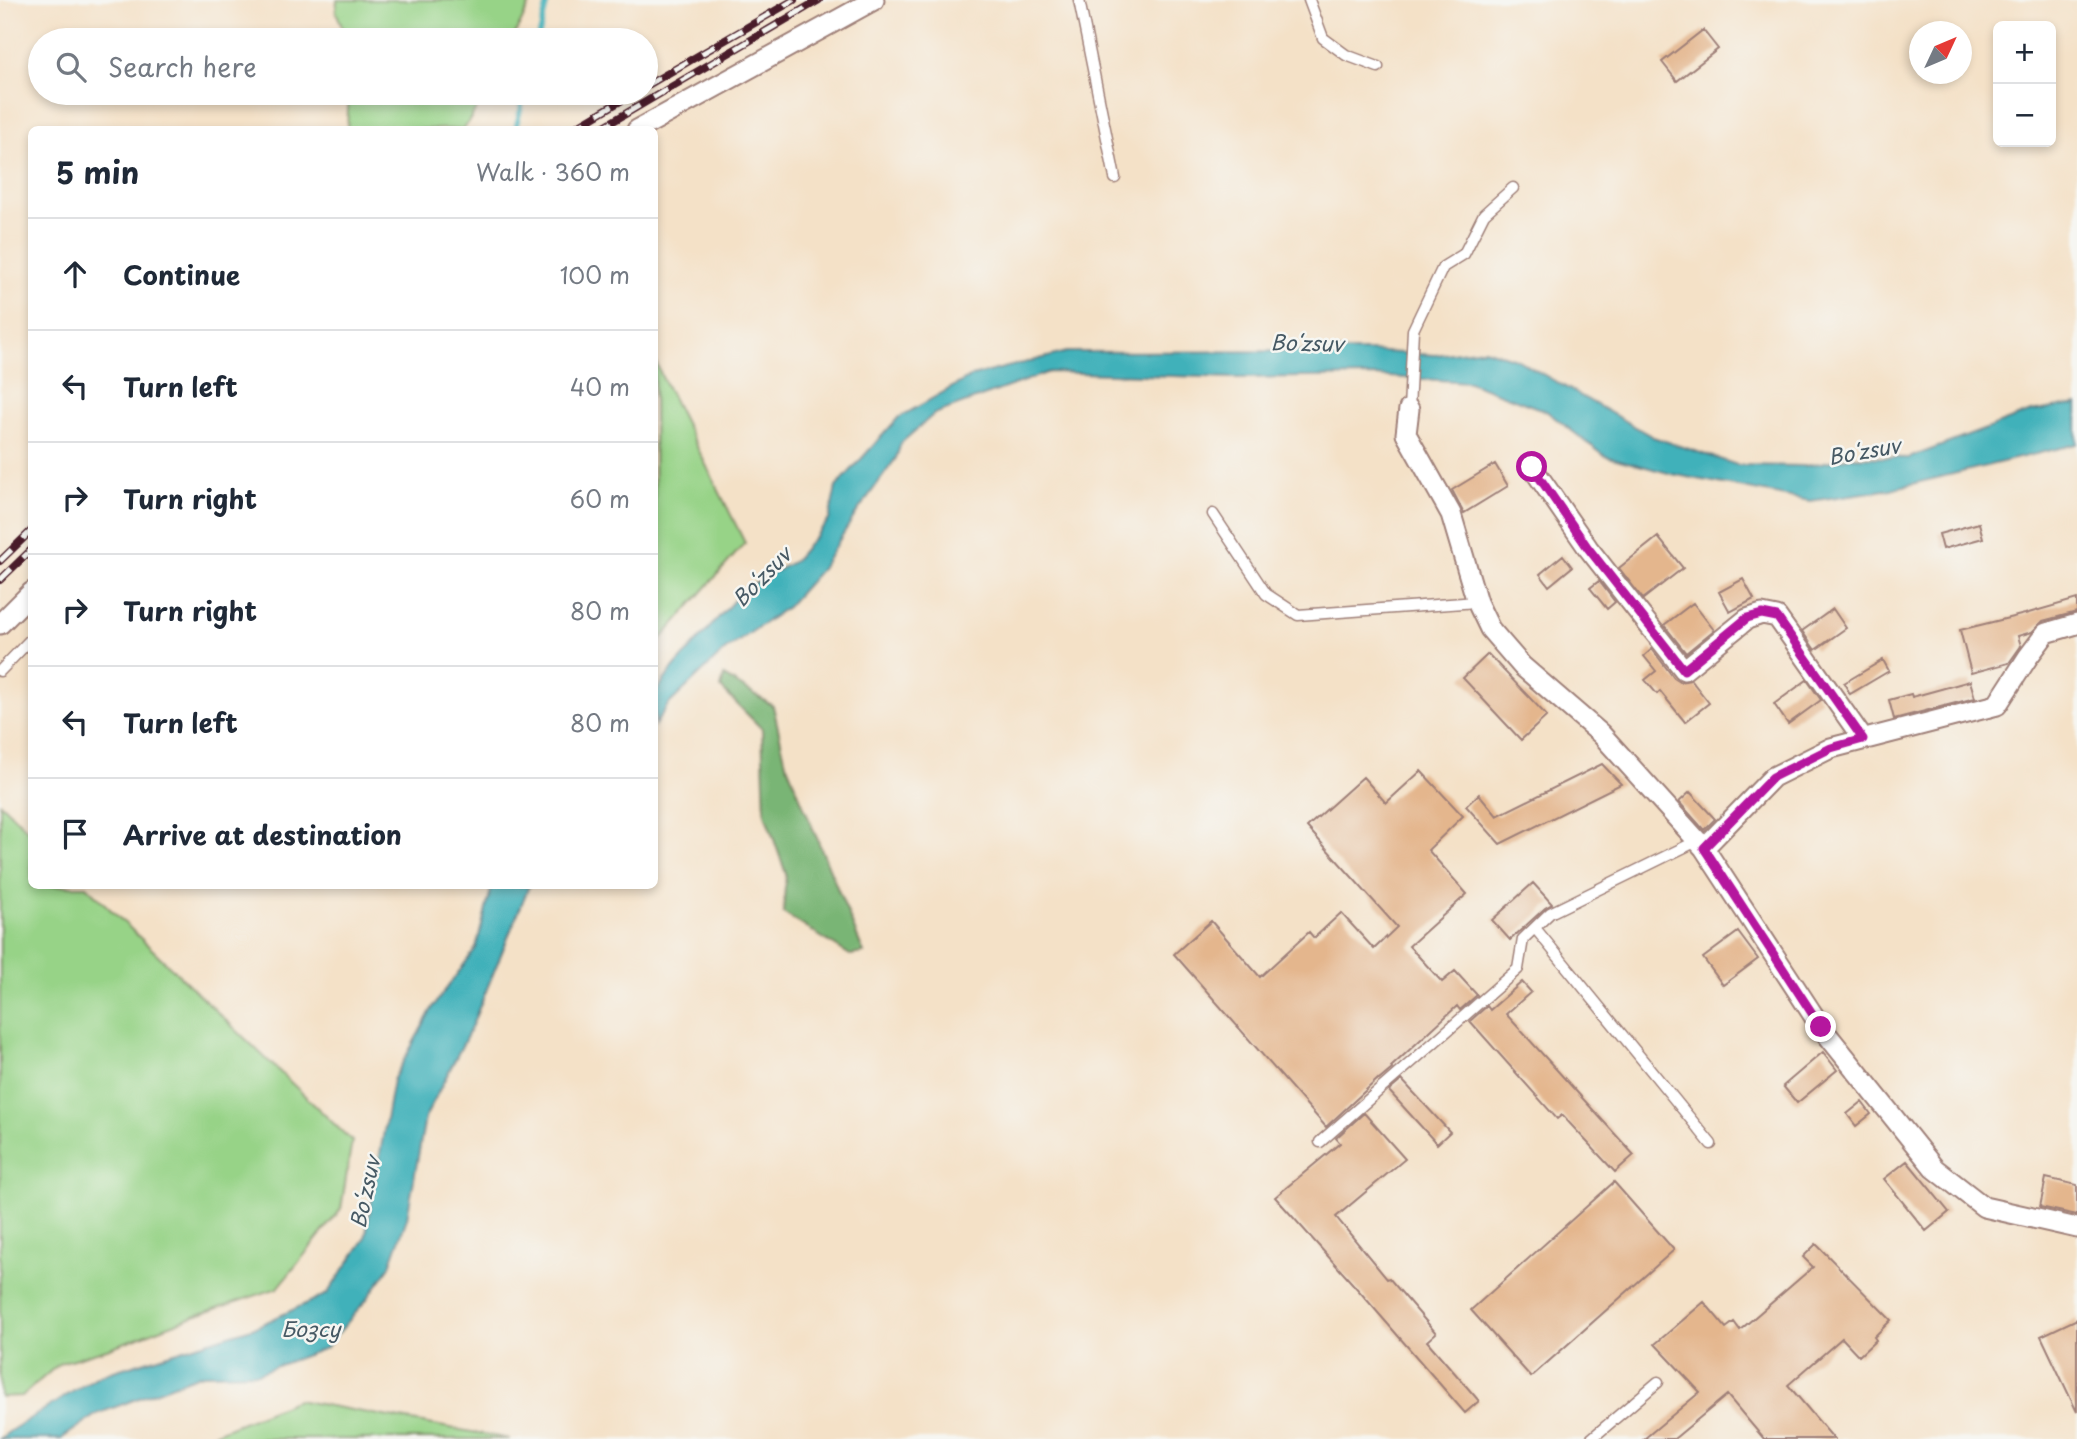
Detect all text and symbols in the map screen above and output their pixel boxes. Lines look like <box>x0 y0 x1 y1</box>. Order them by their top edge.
north arrow <box>1909 21 1972 84</box>
map controls <box>1993 21 2056 147</box>
button: + <box>1993 21 2056 84</box>
search box <box>28 28 658 105</box>
text: Search here <box>108 47 257 86</box>
icon: search <box>52 48 90 86</box>
button: − <box>1993 84 2056 147</box>
text: 5 min <box>56 149 139 194</box>
text: Walk · 360 m <box>476 154 630 189</box>
icon: ahead <box>56 255 94 293</box>
text: Continue <box>123 255 240 294</box>
text: 100 m <box>560 257 630 292</box>
water label: Boʻzsuv <box>1270 325 1347 359</box>
icon: left <box>56 367 94 405</box>
text: Turn left <box>123 367 238 406</box>
text: 40 m <box>570 369 630 404</box>
water label: Boʻzsuv <box>1825 427 1906 472</box>
route start <box>1516 451 1547 482</box>
icon: right <box>56 479 94 517</box>
text: Turn right <box>123 479 257 518</box>
text: 60 m <box>570 481 630 516</box>
water label: Boʻzsuv <box>724 536 800 613</box>
icon: right <box>56 591 94 629</box>
text: Turn right <box>123 591 257 630</box>
text: 80 m <box>570 593 630 628</box>
icon: left <box>56 703 94 741</box>
text: Turn left <box>123 703 238 742</box>
text: 80 m <box>570 705 630 740</box>
icon: arrive <box>56 815 94 853</box>
text: Arrive at destination <box>123 815 402 854</box>
route end <box>1805 1011 1836 1042</box>
water label: Boʻzsuv <box>341 1150 388 1231</box>
water label: Бозсу <box>281 1312 343 1344</box>

